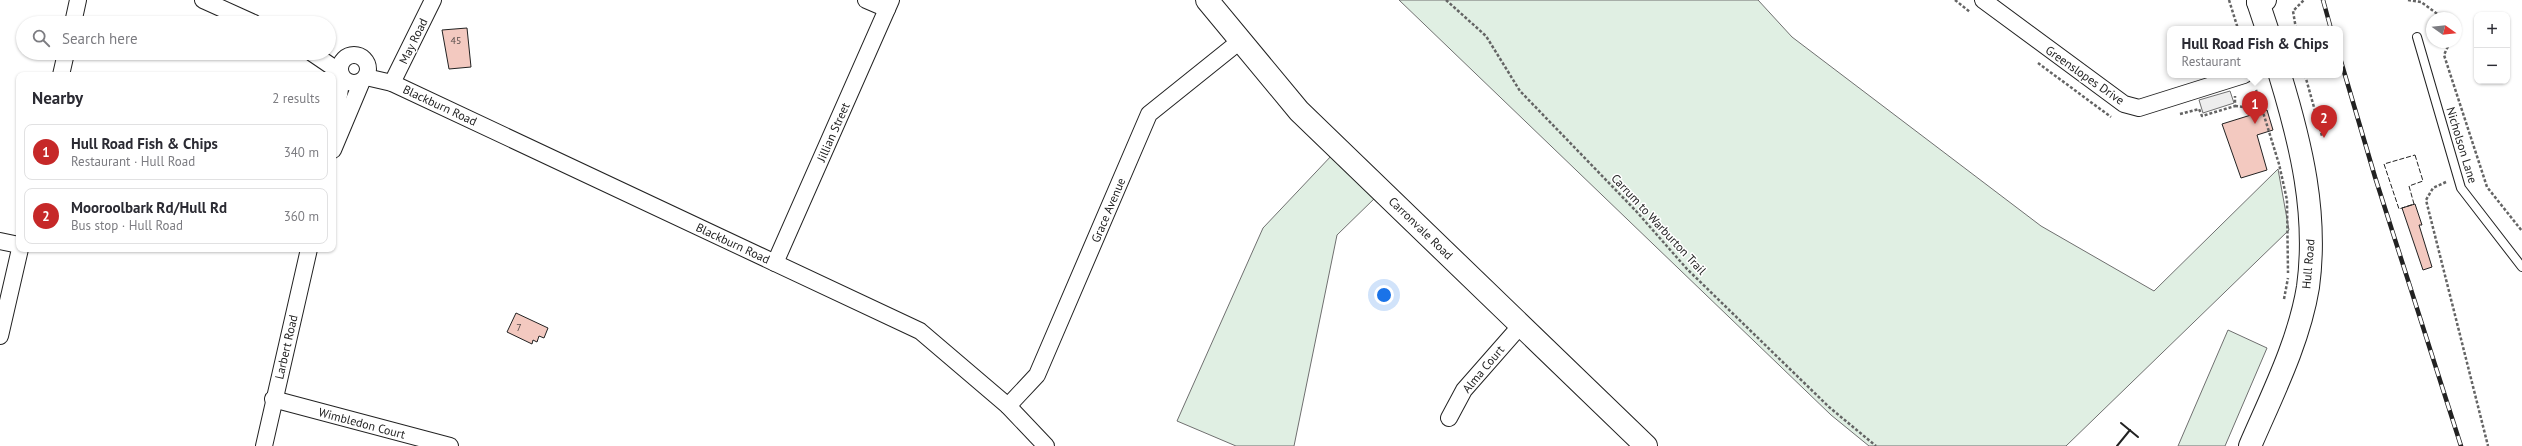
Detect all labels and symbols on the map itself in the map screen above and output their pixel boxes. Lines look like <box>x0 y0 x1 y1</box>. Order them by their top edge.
north arrow <box>2426 12 2462 48</box>
street label: May Road <box>395 16 431 66</box>
house number: 45 <box>451 34 461 47</box>
street label: Greenslopes Drive <box>2043 42 2127 108</box>
street label: Blackburn Road <box>401 81 479 129</box>
pin: 1 <box>2242 91 2268 124</box>
street label: Jillian Street <box>813 100 853 165</box>
pin: 2 <box>2311 105 2337 138</box>
street label: Nicholson Lane <box>2443 105 2481 185</box>
street label: Carrum to Warburton Trail <box>1608 171 1710 278</box>
street label: Grace Avenue <box>1088 175 1128 245</box>
street label: Carronvale Road <box>1386 194 1456 262</box>
street label: Blackburn Road <box>694 219 772 267</box>
street label: Hull Road <box>2298 238 2318 290</box>
your location <box>1374 285 1394 305</box>
street label: Larbert Road <box>271 313 301 381</box>
house number: 7 <box>516 321 522 334</box>
street label: Alma Court <box>1459 342 1507 396</box>
street label: Wimbledon Court <box>317 404 407 442</box>

